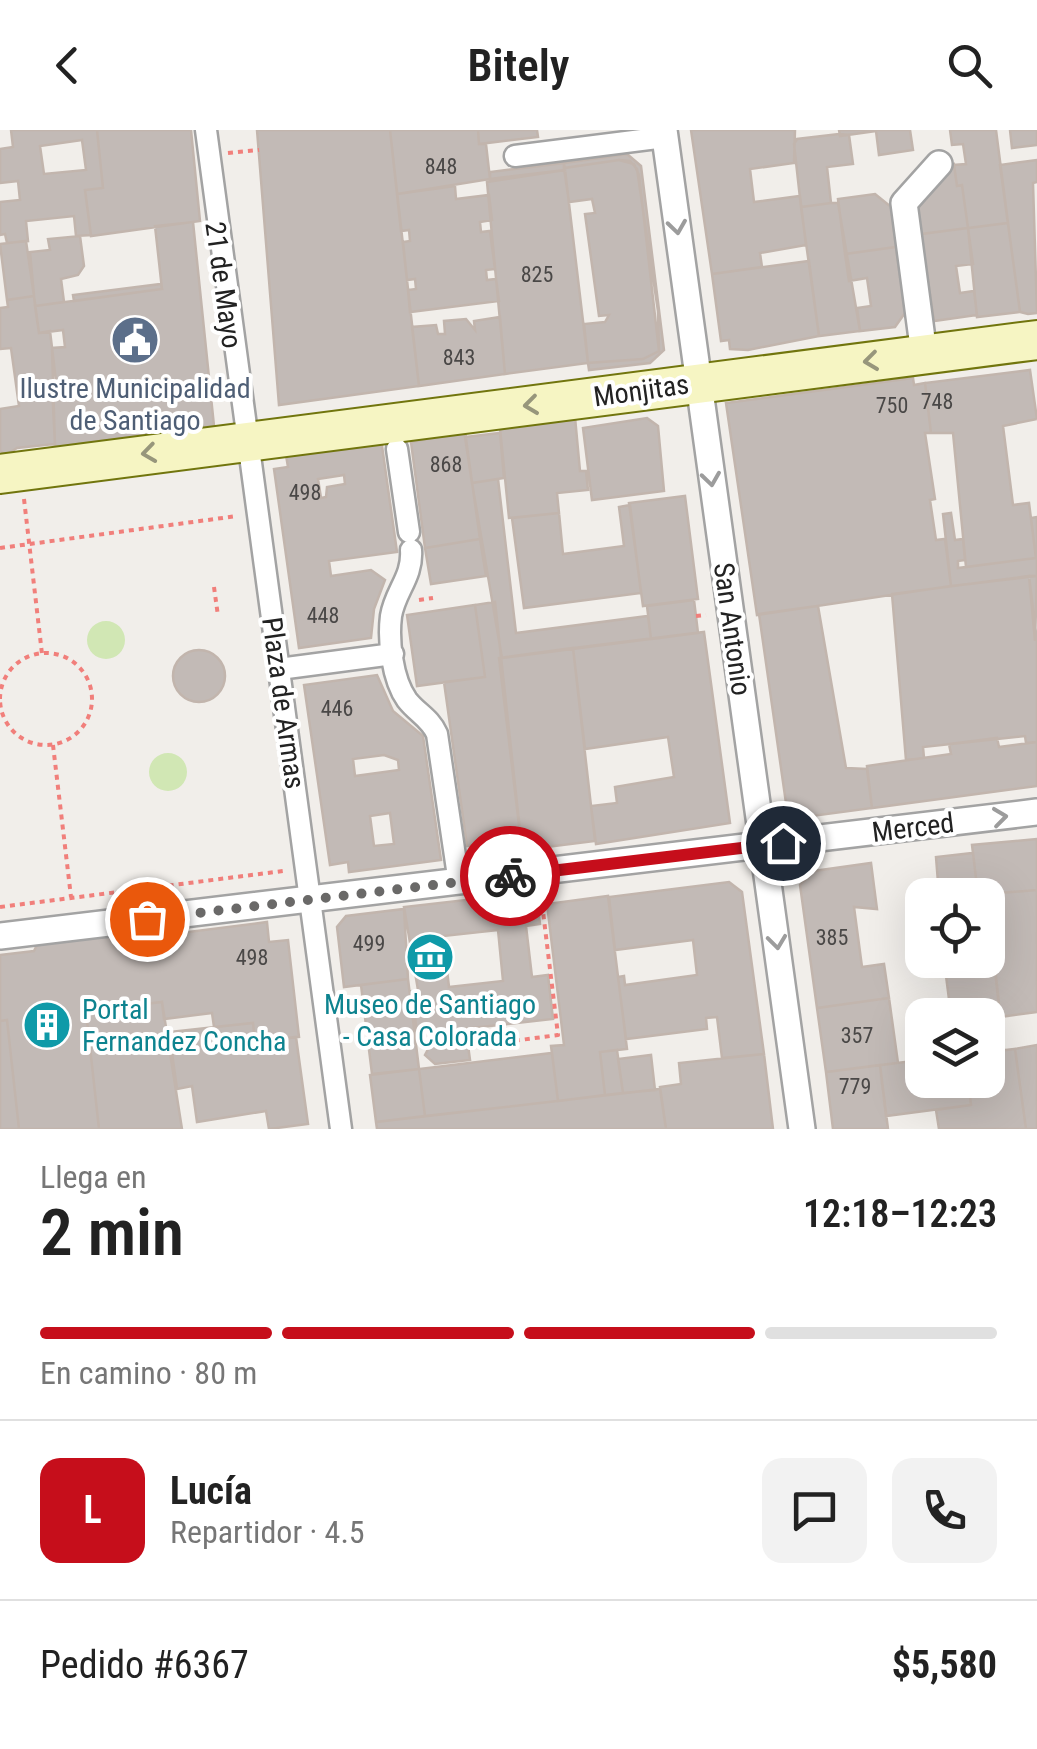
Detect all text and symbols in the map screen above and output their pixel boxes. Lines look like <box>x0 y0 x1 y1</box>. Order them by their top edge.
icon: back <box>40 38 95 93</box>
icon: search <box>942 38 997 93</box>
text: Bitely <box>467 39 570 92</box>
house number: 848 <box>425 154 457 179</box>
one-way arrow <box>665 218 686 235</box>
street label: 21 de Mayo <box>198 220 249 350</box>
house number: 825 <box>521 262 553 287</box>
public building icon: Ilustre Municipalidad de Santiago <box>109 314 161 366</box>
house number: 843 <box>443 345 475 370</box>
one-way arrow <box>862 349 879 370</box>
street label: Monjitas <box>591 367 691 414</box>
place label: Ilustre Municipalidad de Santiago <box>19 372 251 437</box>
house number: 748 <box>921 389 953 414</box>
one-way arrow <box>523 393 540 414</box>
house number: 750 <box>876 393 908 418</box>
one-way arrow <box>140 442 157 463</box>
house number: 868 <box>430 452 462 477</box>
one-way arrow <box>700 471 721 488</box>
house number: 498 <box>289 480 321 505</box>
street label: San Antonio <box>707 561 758 698</box>
house number: 448 <box>307 603 339 628</box>
street label: Plaza de Armas <box>255 615 312 791</box>
house number: 446 <box>321 696 353 721</box>
pin <box>741 801 826 886</box>
street label: Merced <box>870 806 956 849</box>
one-way arrow <box>993 807 1009 828</box>
icon: home <box>756 816 811 871</box>
courier <box>460 826 560 926</box>
icon: bike <box>483 849 538 904</box>
pin <box>105 877 190 962</box>
map controls <box>905 878 1005 1098</box>
button: locate <box>905 878 1005 978</box>
icon: bag <box>120 892 175 947</box>
house number: 385 <box>816 925 848 950</box>
house number: 499 <box>353 931 385 956</box>
museum icon: Museo de Santiago - Casa Colorada <box>404 931 456 983</box>
one-way arrow <box>766 934 787 950</box>
house number: 498 <box>236 945 268 970</box>
place label: Museo de Santiago - Casa Colorada <box>324 988 536 1053</box>
place label: Portal Fernandez Concha <box>82 993 286 1058</box>
button: layers <box>905 998 1005 1098</box>
building icon: Portal Fernandez Concha <box>21 999 73 1051</box>
house number: 357 <box>841 1023 873 1048</box>
house number: 779 <box>839 1074 871 1099</box>
text: Llega en <box>40 1158 147 1196</box>
text: 12:18–12:23 <box>803 1192 997 1236</box>
text: 2 min <box>40 1195 184 1271</box>
text: En camino · 80 m <box>40 1354 257 1392</box>
button: chat <box>762 1458 867 1563</box>
button: phone <box>892 1458 997 1563</box>
text: Lucía <box>170 1469 252 1513</box>
text: L <box>83 1488 102 1532</box>
text: Repartidor · 4.5 <box>170 1513 365 1551</box>
text: Pedido #6367 <box>40 1643 249 1687</box>
text: $5,580 <box>892 1643 997 1687</box>

